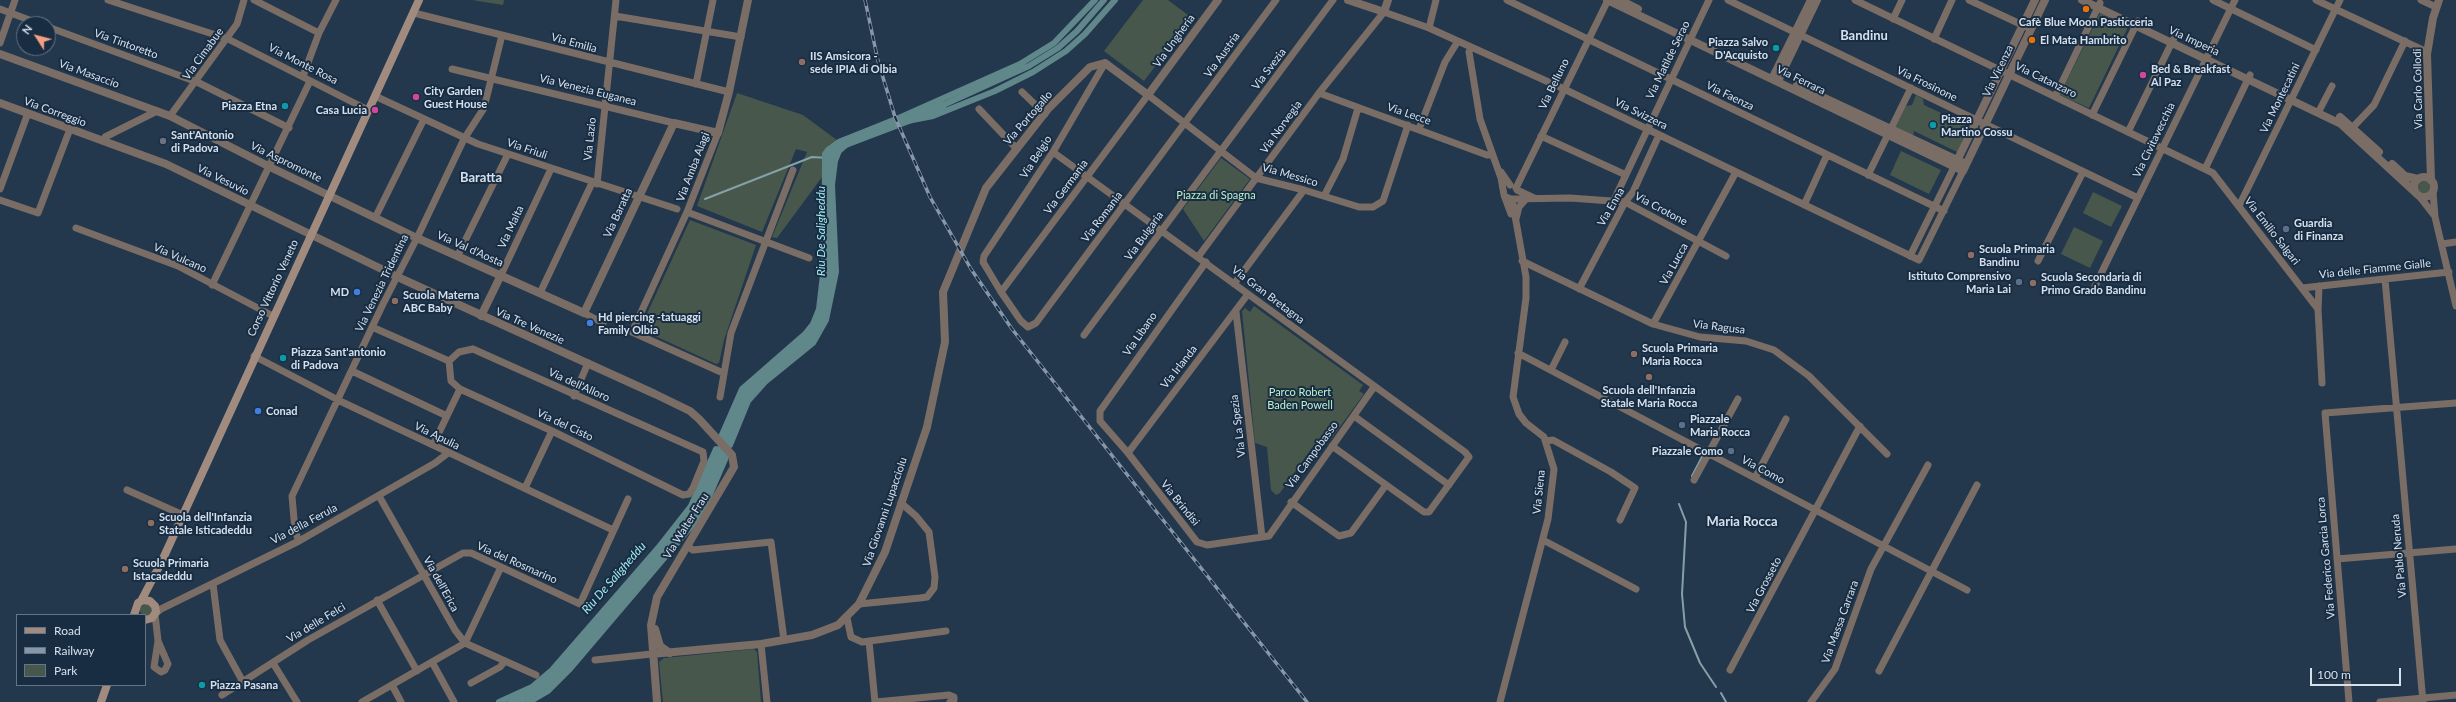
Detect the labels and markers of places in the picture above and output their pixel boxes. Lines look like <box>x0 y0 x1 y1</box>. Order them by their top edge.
marker: Cafè Blue Moon Pasticceria <box>2081 4 2091 14</box>
place label: Cafè Blue Moon Pasticceria <box>2019 15 2153 29</box>
place label: El Mata Hambrito <box>2040 33 2126 47</box>
place label: Piazza Salvo D'Acquisto <box>1708 35 1768 61</box>
marker: El Mata Hambrito <box>2027 35 2037 45</box>
marker: Piazza Salvo D'Acquisto <box>1771 43 1781 53</box>
place label: IIS Amsicora - sede IPIA di Olbia <box>810 49 897 75</box>
marker: IIS Amsicora - sede IPIA di Olbia <box>797 57 807 67</box>
place label: Bed & Breakfast Al Paz <box>2151 62 2230 88</box>
marker: Bed & Breakfast Al Paz <box>2138 70 2148 80</box>
place label: City Garden Guest House <box>424 84 487 110</box>
marker: City Garden Guest House <box>411 92 421 102</box>
place label: Piazza Etna <box>221 99 277 113</box>
marker: Piazza Etna <box>280 101 290 111</box>
place label: Casa Lucia <box>316 103 367 117</box>
marker: Casa Lucia <box>370 105 380 115</box>
place label: Piazza Martino Cossu <box>1941 112 2013 138</box>
marker: Piazza Martino Cossu <box>1928 120 1938 130</box>
place label: Sant'Antonio di Padova <box>171 128 234 154</box>
marker: Sant'Antonio di Padova <box>158 136 168 146</box>
place label: Guardia di Finanza <box>2294 216 2343 242</box>
marker: Guardia di Finanza <box>2281 224 2291 234</box>
place label: Scuola Primaria Bandinu <box>1979 242 2055 268</box>
marker: Scuola Primaria Bandinu <box>1966 250 1976 260</box>
place label: Istituto Comprensivo Maria Lai <box>1908 269 2011 295</box>
place label: Scuola Secondaria di Primo Grado Bandinu <box>2041 270 2146 296</box>
marker: Istituto Comprensivo Maria Lai <box>2014 277 2024 287</box>
marker: Scuola Secondaria di Primo Grado Bandinu <box>2028 278 2038 288</box>
place label: MD <box>330 285 349 299</box>
marker: MD <box>352 287 362 297</box>
place label: Scuola Materna ABC Baby <box>403 288 479 314</box>
marker: Scuola Materna ABC Baby <box>390 296 400 306</box>
place label: Hd piercing -tatuaggi Family Olbia <box>598 310 701 336</box>
marker: Hd piercing -tatuaggi Family Olbia <box>585 318 595 328</box>
place label: Scuola Primaria Maria Rocca <box>1642 341 1718 367</box>
place label: Piazza Sant'antonio di Padova <box>291 345 386 371</box>
marker: Scuola Primaria Maria Rocca <box>1629 349 1639 359</box>
marker: Piazza Sant'antonio di Padova <box>278 353 288 363</box>
marker: Scuola dell'Infanzia Statale Maria Rocca <box>1644 372 1654 382</box>
place label: Scuola dell'Infanzia Statale Maria Rocca <box>1601 383 1697 409</box>
place label: Conad <box>266 404 298 418</box>
marker: Conad <box>253 406 263 416</box>
place label: Piazzale Maria Rocca <box>1690 412 1750 438</box>
marker: Piazzale Maria Rocca <box>1677 420 1687 430</box>
place label: Piazzale Como <box>1652 444 1723 458</box>
marker: Piazzale Como <box>1726 446 1736 456</box>
place label: Scuola dell'Infanzia Statale Isticadeddu <box>159 510 252 536</box>
marker: Scuola dell'Infanzia Statale Isticadeddu <box>146 518 156 528</box>
place label: Scuola Primaria Istacadeddu <box>133 556 209 582</box>
marker: Scuola Primaria Istacadeddu <box>120 564 130 574</box>
place label: Piazza Pasana <box>210 678 278 692</box>
marker: Piazza Pasana <box>197 680 207 690</box>

